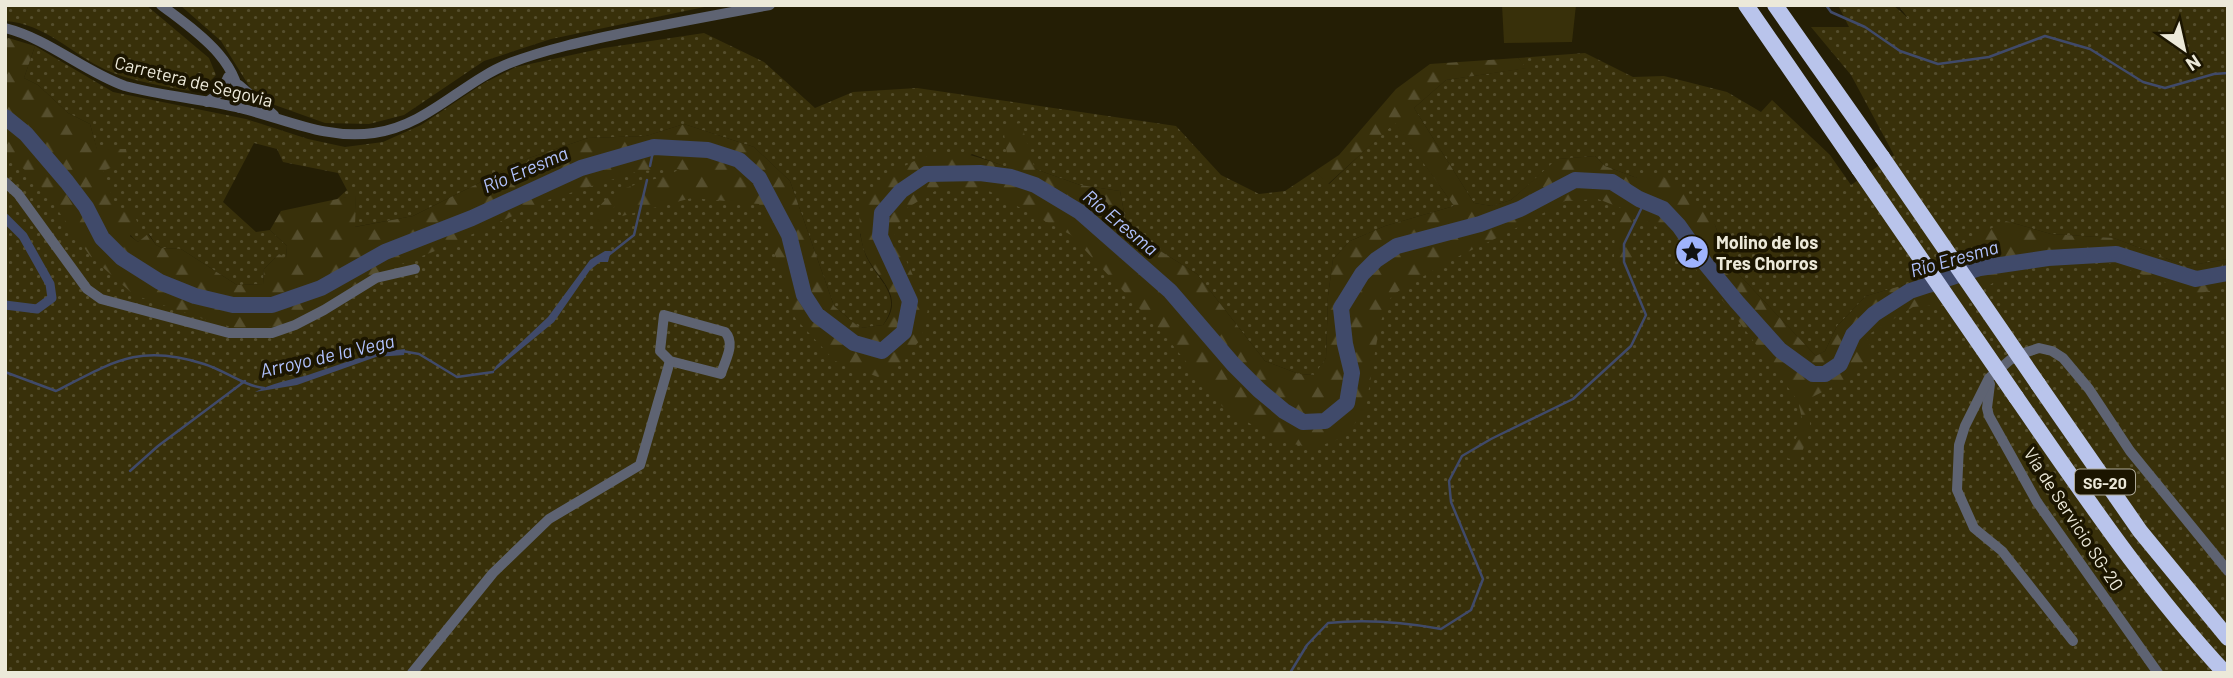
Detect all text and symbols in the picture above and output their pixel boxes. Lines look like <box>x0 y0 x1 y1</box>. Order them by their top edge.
north arrow <box>2149 14 2219 84</box>
text: N <box>2182 50 2205 77</box>
street label: Carretera de Segovia <box>113 51 275 111</box>
water label: Río Eresma <box>479 141 571 197</box>
water label: Río Eresma <box>1079 184 1163 260</box>
place label: Molino de los Tres Chorros <box>1716 231 1818 274</box>
place icon: Molino de los Tres Chorros <box>1673 233 1711 271</box>
water label: Río Eresma <box>1907 234 2001 282</box>
water label: Arroyo de la Vega <box>258 328 396 382</box>
street label: Vía de Servicio SG-20 <box>2019 443 2129 595</box>
road number: SG-20 <box>2075 470 2135 495</box>

